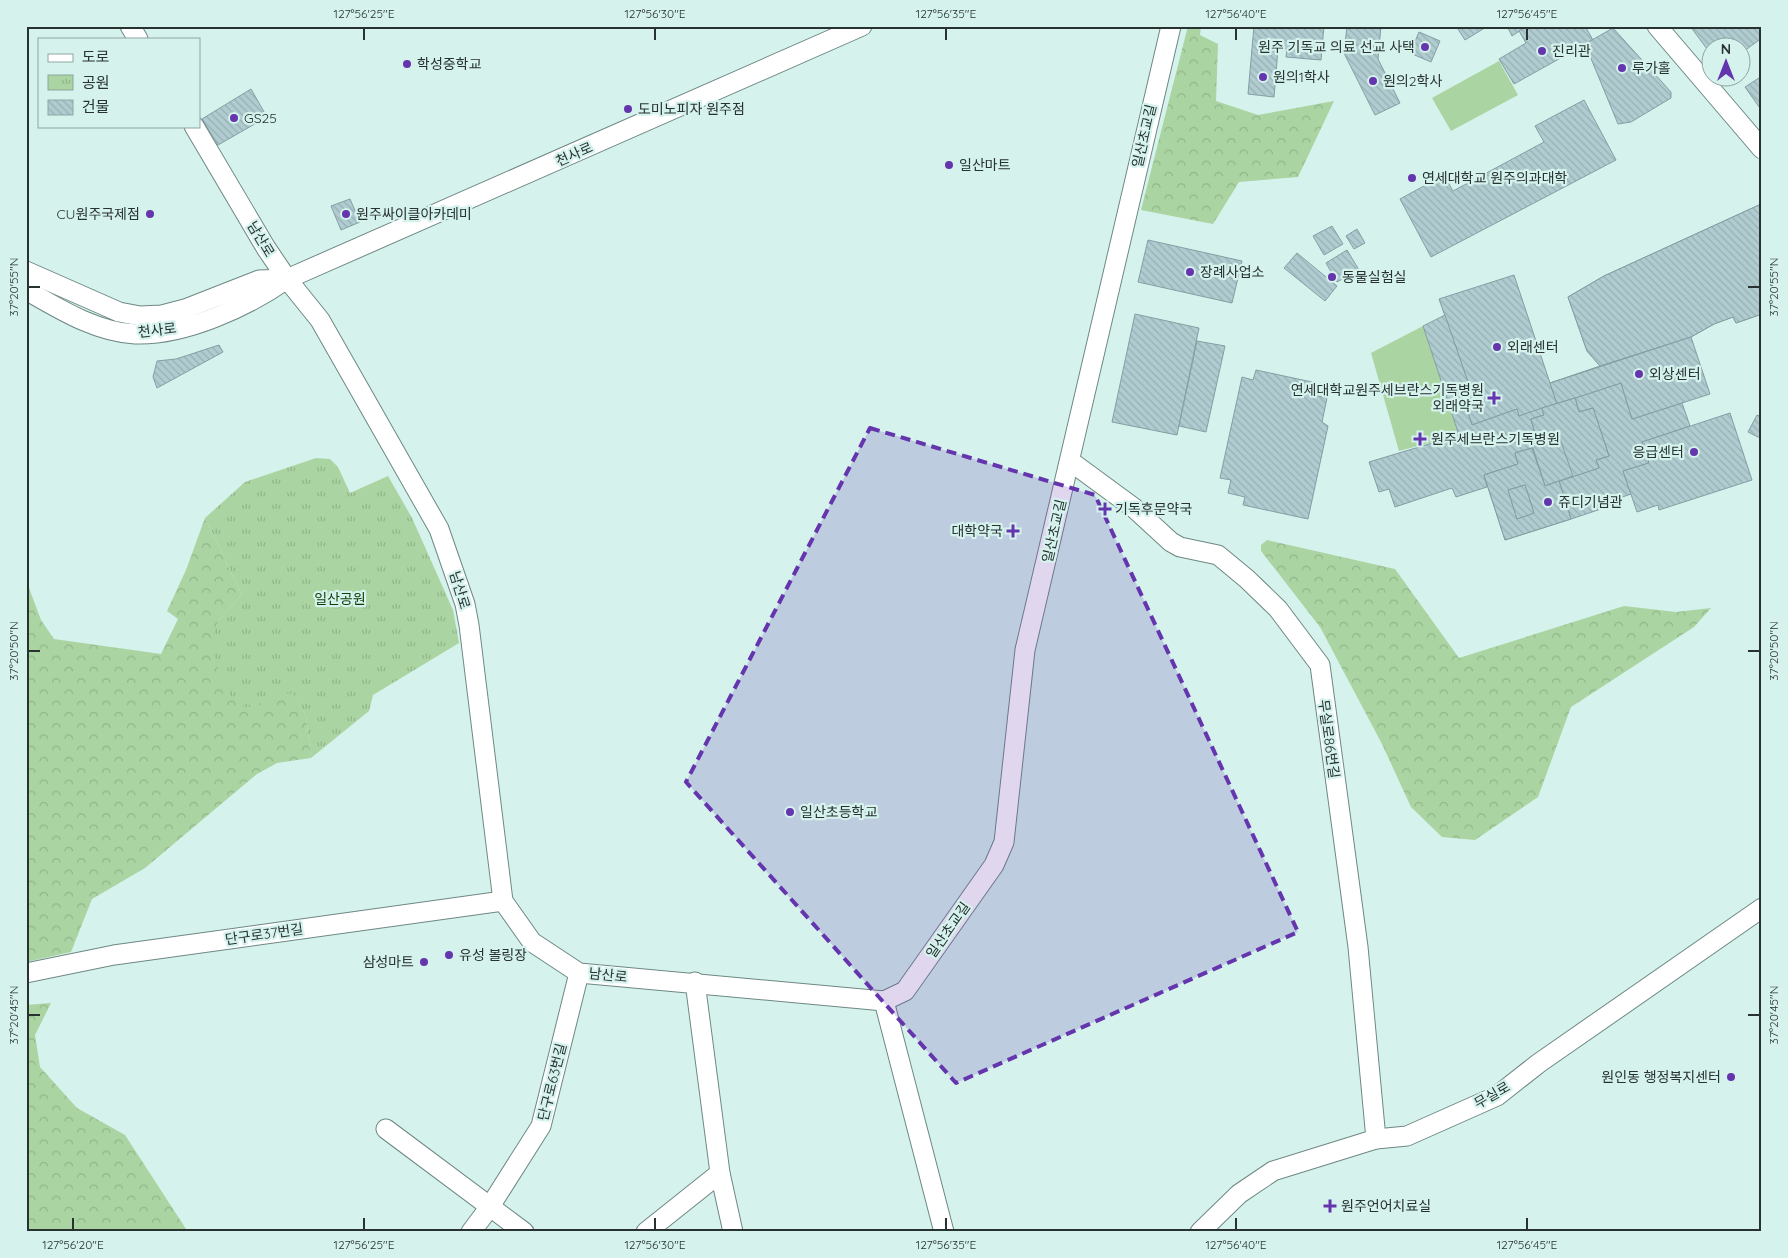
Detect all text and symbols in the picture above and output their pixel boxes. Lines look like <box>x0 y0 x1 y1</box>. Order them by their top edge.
text: 127°56'25"E <box>334 6 395 21</box>
text: 127°56'30"E <box>624 6 686 21</box>
text: 127°56'35"E <box>916 6 976 21</box>
text: 127°56'40"E <box>1205 6 1267 21</box>
text: 127°56'45"E <box>1497 6 1558 21</box>
legend <box>38 38 200 128</box>
place label: 원주 기독교 의료 선교 사택 <box>1258 38 1415 56</box>
north arrow <box>1700 38 1750 88</box>
text: N <box>1721 40 1731 58</box>
marker: 원주 기독교 의료 선교 사택 <box>1419 41 1431 53</box>
place label: 진리관 <box>1552 42 1591 60</box>
marker: 진리관 <box>1536 45 1548 57</box>
text: 도로 <box>82 47 110 66</box>
place label: 학성중학교 <box>417 55 482 73</box>
marker: 학성중학교 <box>401 58 413 70</box>
place label: 루가홀 <box>1632 59 1671 77</box>
marker: 루가홀 <box>1616 62 1628 74</box>
place label: 원의1학사 <box>1273 68 1330 86</box>
marker: 원의1학사 <box>1257 71 1269 83</box>
place label: 원의2학사 <box>1383 72 1442 90</box>
text: 공원 <box>82 73 110 92</box>
marker: 원의2학사 <box>1367 75 1379 87</box>
text: 건물 <box>82 97 110 116</box>
place label: 도미노피자 원주점 <box>638 100 745 118</box>
marker: 도미노피자 원주점 <box>622 103 634 115</box>
street label: 일산초교길 <box>1128 103 1160 169</box>
place label: GS25 <box>244 109 277 127</box>
marker: GS25 <box>228 112 240 124</box>
street label: 천사로 <box>553 138 595 170</box>
place label: 일산마트 <box>959 156 1011 174</box>
marker: 일산마트 <box>943 159 955 171</box>
place label: 연세대학교 원주의과대학 <box>1422 169 1568 187</box>
marker: 연세대학교 원주의과대학 <box>1406 172 1418 184</box>
place label: CU원주국제점 <box>56 205 140 223</box>
place label: 원주싸이클아카데미 <box>356 205 472 223</box>
marker: CU원주국제점 <box>144 208 156 220</box>
marker: 원주싸이클아카데미 <box>340 208 352 220</box>
street label: 남산로 <box>243 218 279 260</box>
text: 37°20'55"N <box>6 258 21 316</box>
text: 37°20'55"N <box>1766 258 1781 316</box>
place label: 장례사업소 <box>1200 263 1265 281</box>
marker: 장례사업소 <box>1184 266 1196 278</box>
place label: 동물실험실 <box>1342 268 1406 286</box>
marker: 동물실험실 <box>1326 271 1338 283</box>
street label: 천사로 <box>137 319 177 341</box>
place label: 외래센터 <box>1507 338 1559 356</box>
marker: 외래센터 <box>1491 341 1503 353</box>
place label: 외상센터 <box>1649 365 1701 383</box>
marker: 외상센터 <box>1633 368 1645 380</box>
place label: 연세대학교원주세브란스기독병원 외래약국 <box>1291 381 1484 415</box>
marker: 연세대학교원주세브란스기독병원 외래약국 <box>1488 392 1500 404</box>
place label: 원주세브란스기독병원 <box>1431 430 1560 448</box>
marker: 원주세브란스기독병원 <box>1413 432 1427 446</box>
place label: 응급센터 <box>1632 443 1684 461</box>
marker: 응급센터 <box>1688 446 1700 458</box>
place label: 쥬디기념관 <box>1558 493 1623 511</box>
marker: 쥬디기념관 <box>1542 496 1554 508</box>
street label: 일산초교길 <box>1038 498 1070 564</box>
place label: 기독후문약국 <box>1115 500 1192 518</box>
marker: 기독후문약국 <box>1099 503 1111 515</box>
place label: 대학약국 <box>951 522 1003 540</box>
marker: 대학약국 <box>1007 525 1019 537</box>
street label: 남산로 <box>446 569 474 611</box>
park label: 일산공원 <box>314 590 366 608</box>
text: 37°20'50"N <box>6 621 21 681</box>
text: 37°20'50"N <box>1766 621 1781 681</box>
street label: 무실로86번길 <box>1315 698 1343 780</box>
place label: 일산초등학교 <box>800 803 877 821</box>
marker: 일산초등학교 <box>784 806 796 818</box>
street label: 일산초교길 <box>922 898 974 962</box>
street label: 단구로37번길 <box>224 920 304 948</box>
place label: 유성 볼링장 <box>459 946 527 964</box>
marker: 유성 볼링장 <box>443 949 455 961</box>
place label: 삼성마트 <box>362 953 414 971</box>
marker: 삼성마트 <box>418 956 430 968</box>
street label: 남산로 <box>588 964 628 986</box>
text: 37°20'45"N <box>6 986 21 1044</box>
text: 37°20'45"N <box>1766 986 1781 1044</box>
street label: 단구로63번길 <box>534 1041 570 1123</box>
place label: 원인동 행정복지센터 <box>1601 1068 1721 1086</box>
marker: 원인동 행정복지센터 <box>1725 1071 1737 1083</box>
street label: 무실로 <box>1471 1077 1513 1112</box>
place label: 원주언어치료실 <box>1341 1197 1431 1215</box>
marker: 원주언어치료실 <box>1323 1199 1337 1213</box>
text: 127°56'20"E <box>42 1237 104 1252</box>
text: 127°56'25"E <box>334 1237 395 1252</box>
text: 127°56'30"E <box>624 1237 686 1252</box>
text: 127°56'35"E <box>916 1237 976 1252</box>
text: 127°56'40"E <box>1205 1237 1267 1252</box>
text: 127°56'45"E <box>1497 1237 1558 1252</box>

